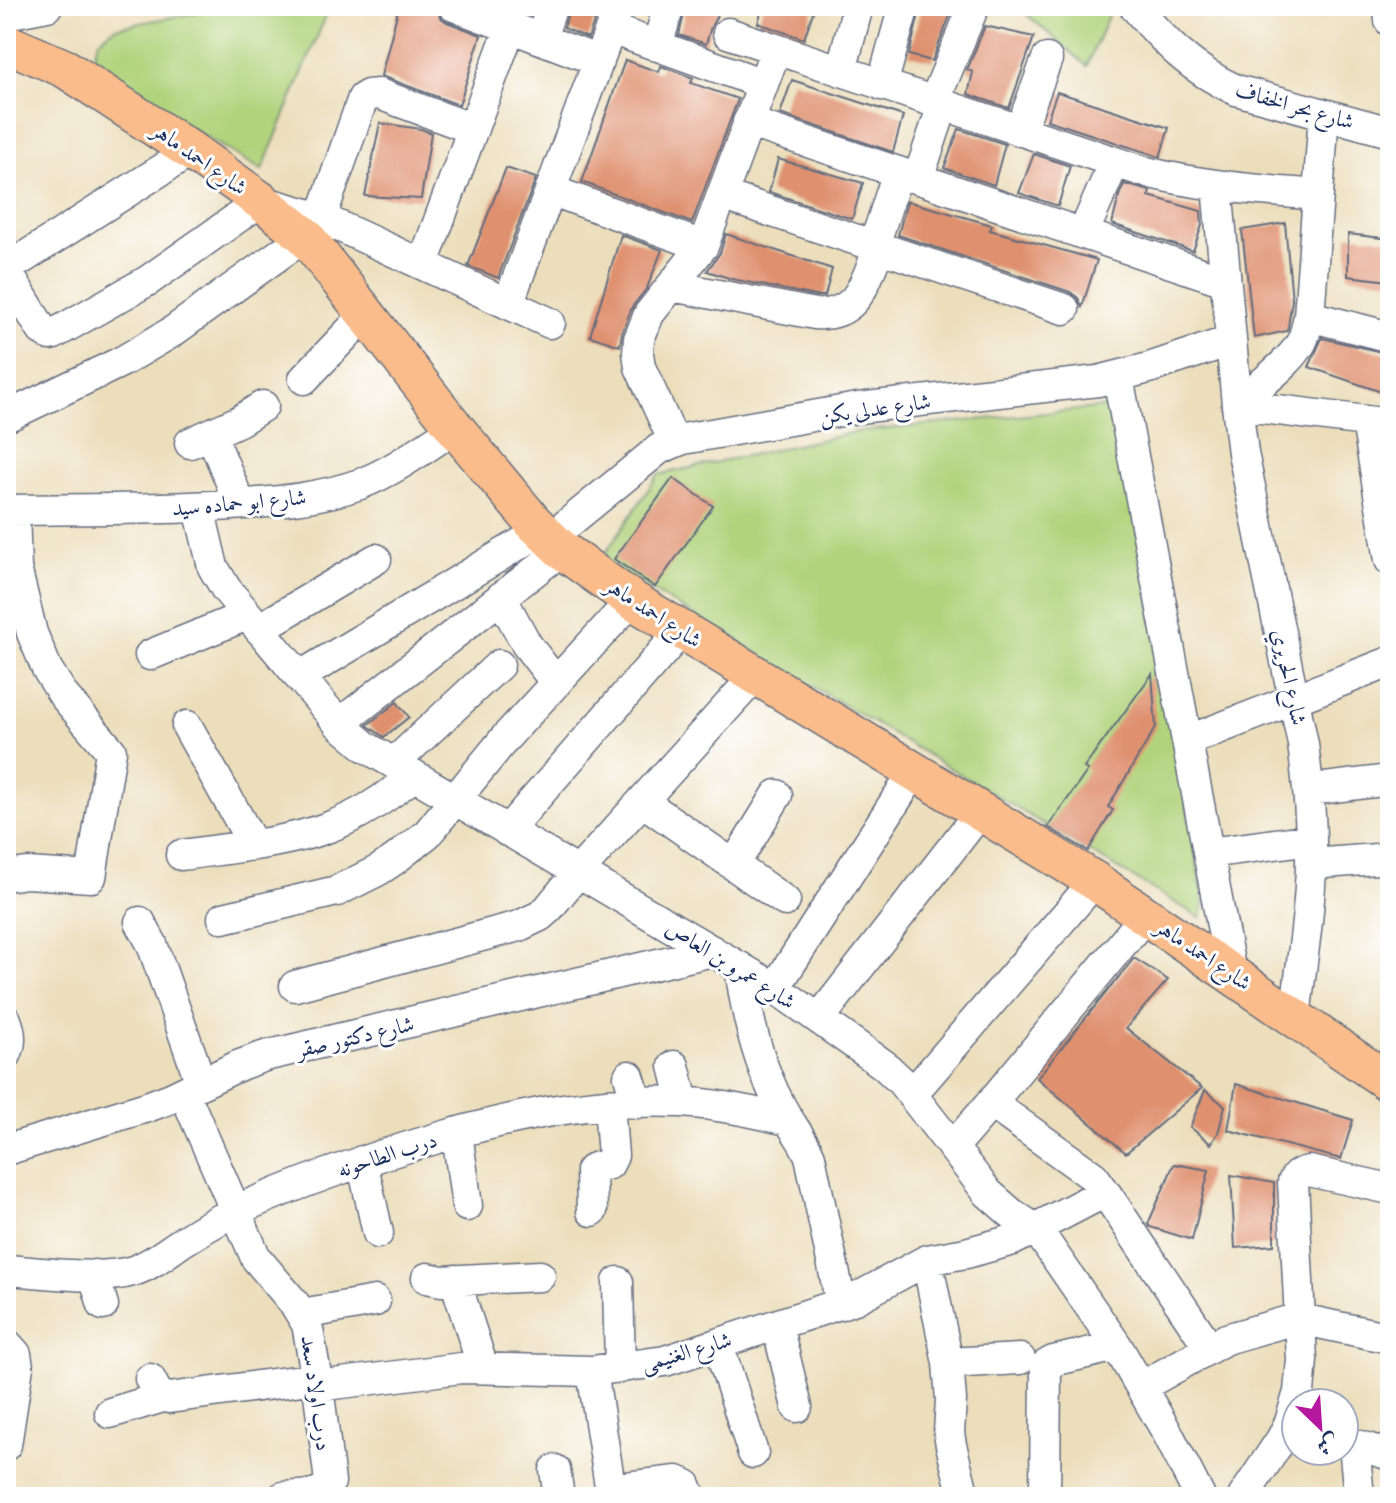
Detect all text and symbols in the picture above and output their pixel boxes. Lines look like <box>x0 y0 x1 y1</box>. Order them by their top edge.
street label: شارع بحر الخفاف <box>1231 75 1358 140</box>
street label: شارع احمد ماهر <box>143 114 253 205</box>
street label: شارع عدلى يكن <box>817 386 933 435</box>
street label: شارع ابو حماده سيد <box>170 482 308 527</box>
street label: شارع احمد ماهر <box>596 569 707 658</box>
street label: شارع الحريري <box>1261 626 1314 729</box>
street label: شارع احمد ماهر <box>1146 911 1257 1000</box>
street label: شارع عمرو بن العاص <box>658 913 801 1019</box>
street label: شارع دكتور صقر <box>291 1009 418 1068</box>
street label: درب الطاحونه <box>333 1125 441 1185</box>
street label: شارع الغنيمى <box>637 1325 736 1382</box>
street label: درب اولاد سعد <box>293 1333 339 1453</box>
north arrow <box>1280 1387 1360 1467</box>
text: ش <box>1312 1426 1344 1462</box>

